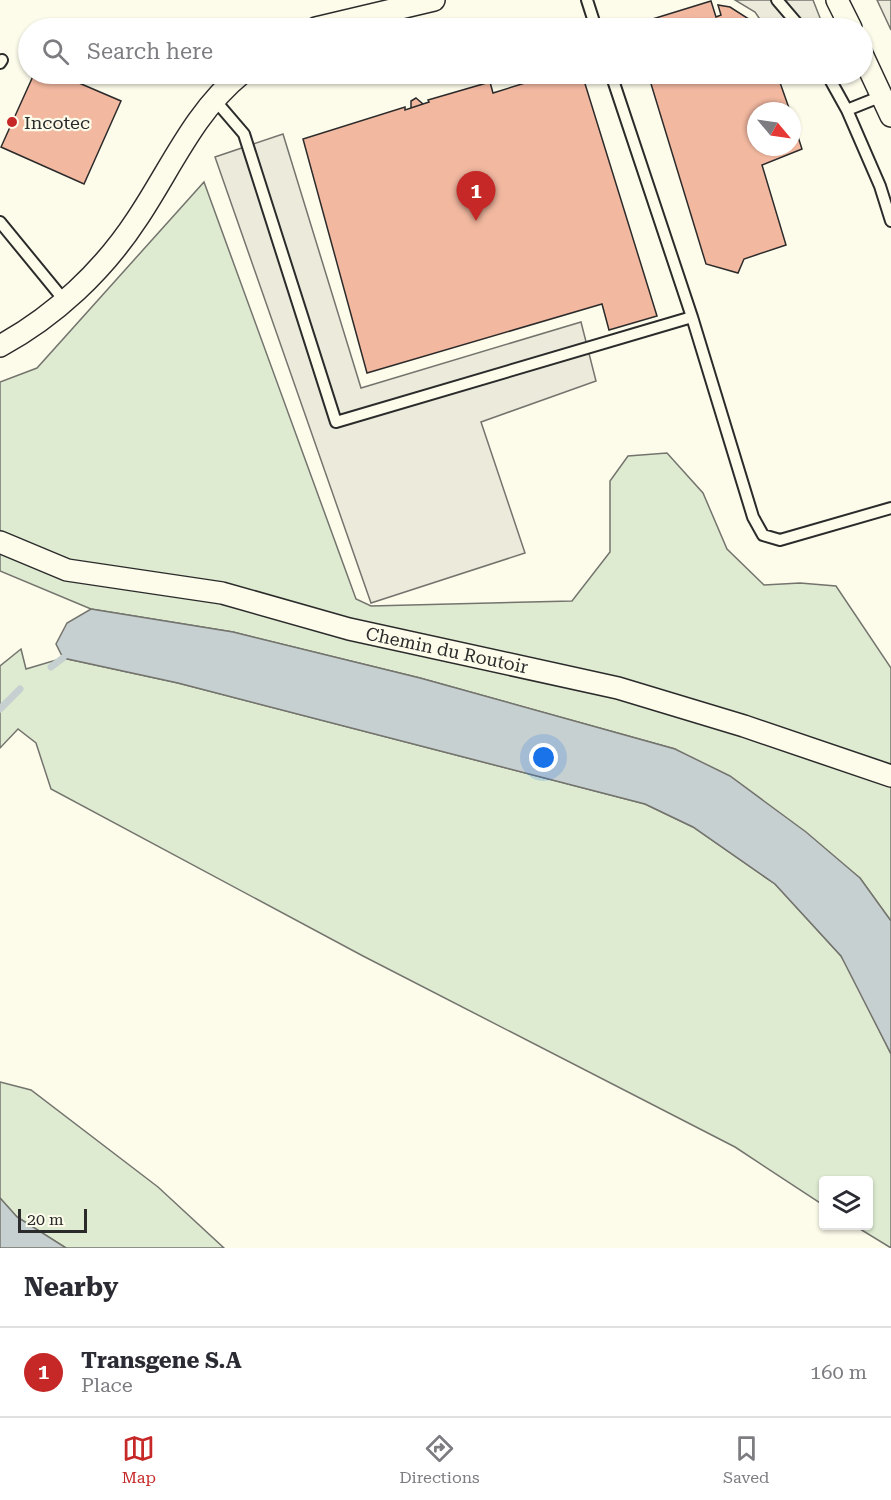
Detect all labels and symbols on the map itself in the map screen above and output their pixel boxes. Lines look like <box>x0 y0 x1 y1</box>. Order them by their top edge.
north arrow <box>747 102 801 156</box>
place label: Incotec <box>24 112 90 133</box>
marker: Incotec <box>5 115 19 129</box>
pin: 1 <box>456 172 496 221</box>
street label: Chemin du Routoir <box>364 623 530 677</box>
your location <box>529 743 558 772</box>
scale bar <box>18 1206 87 1234</box>

